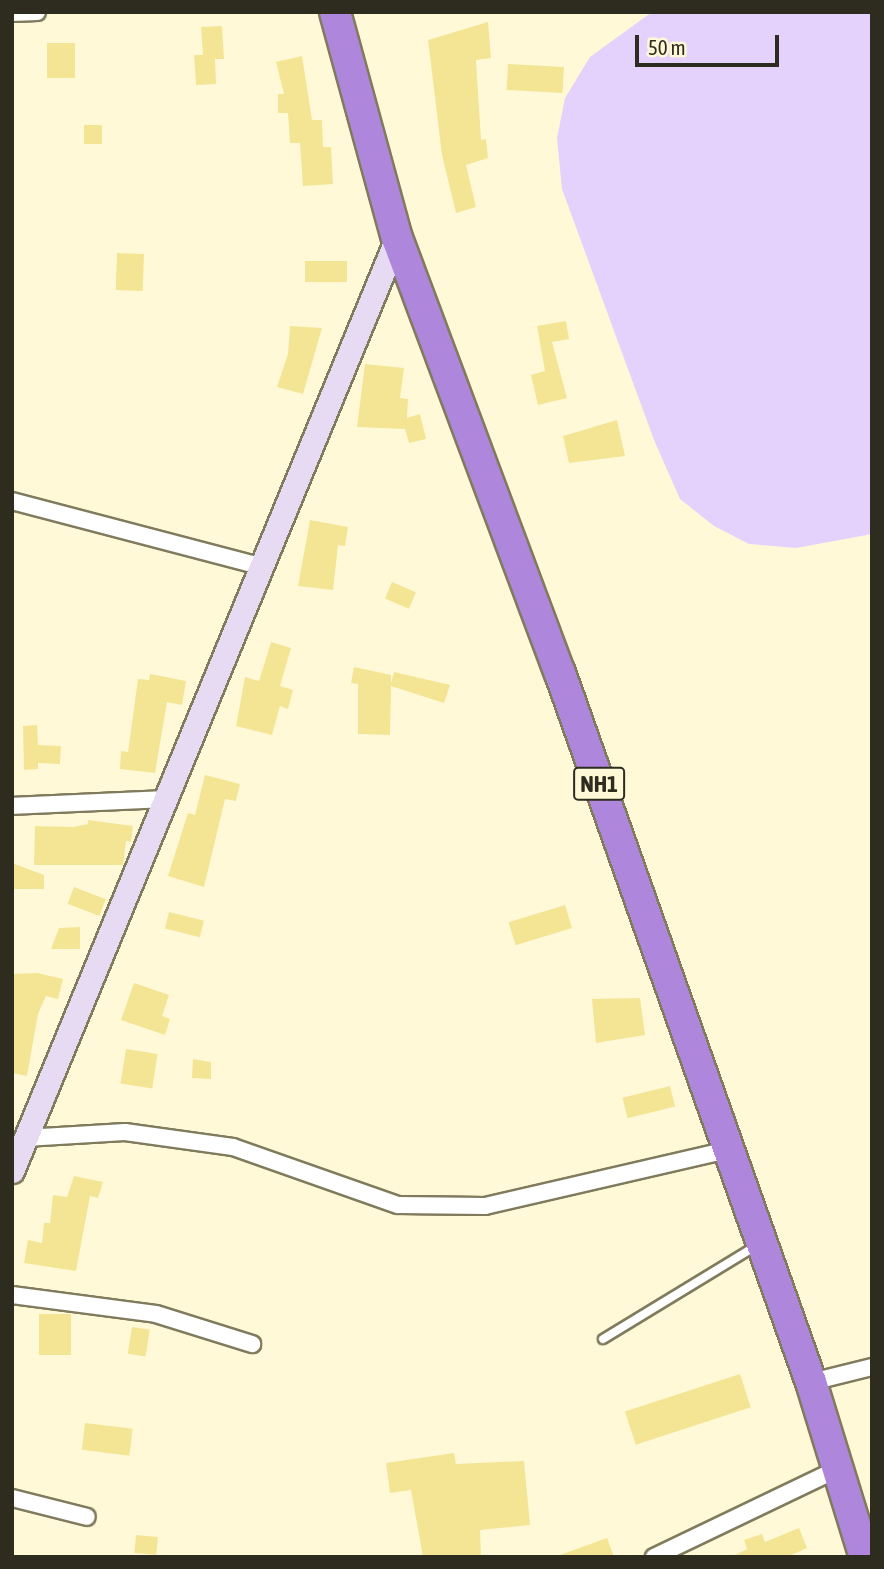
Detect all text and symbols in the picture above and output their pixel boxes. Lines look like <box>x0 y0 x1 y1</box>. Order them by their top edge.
scale bar <box>639 21 782 65</box>
text: 50 m <box>648 35 686 59</box>
road number: NH1 <box>573 764 625 804</box>

